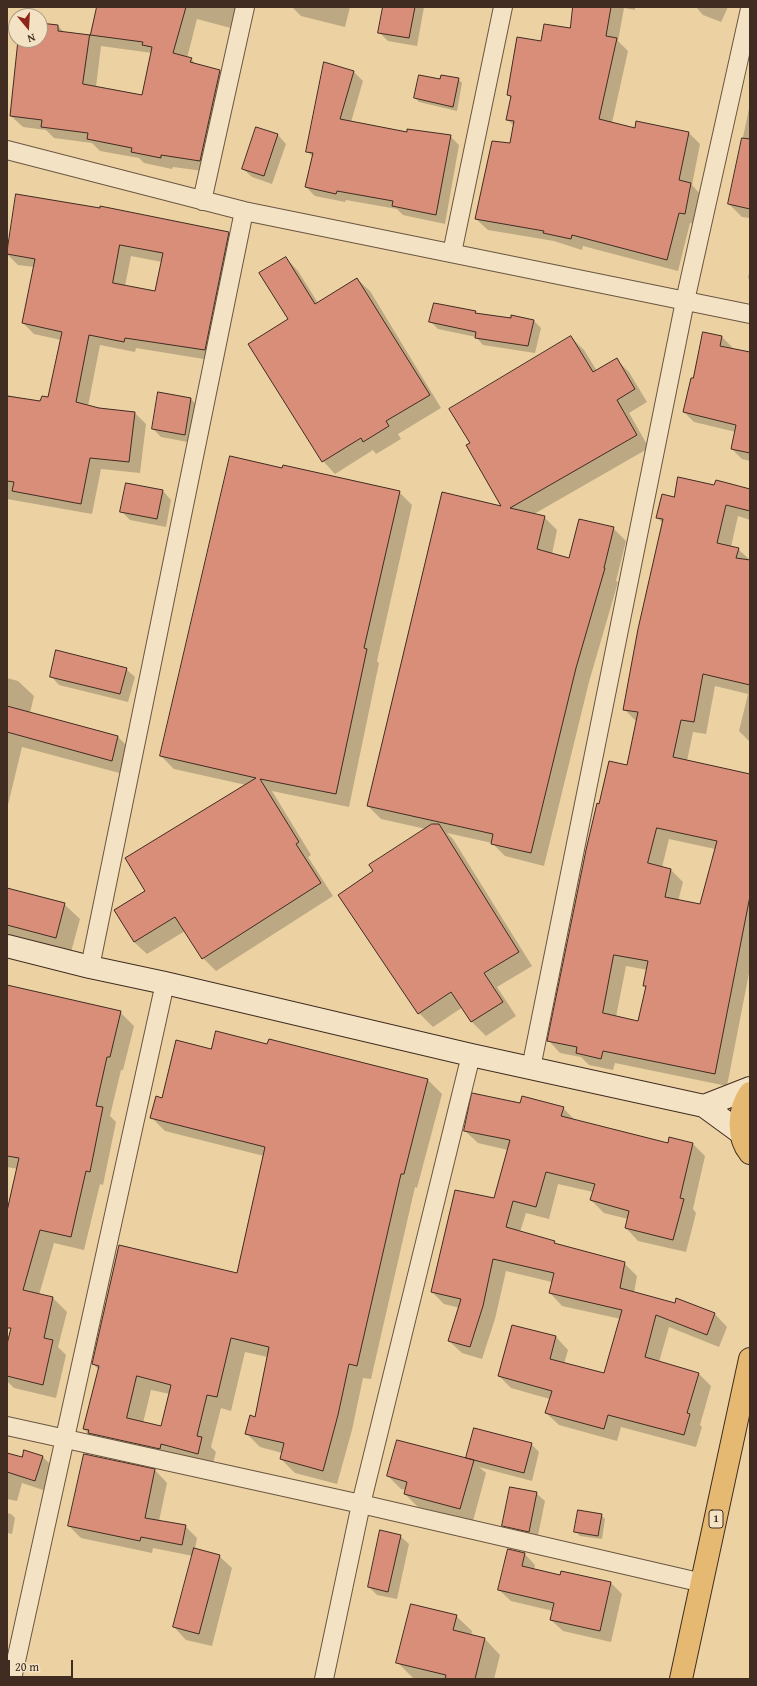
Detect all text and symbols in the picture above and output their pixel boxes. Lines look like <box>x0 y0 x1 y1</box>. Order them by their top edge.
north arrow <box>8 8 48 48</box>
text: N <box>25 30 37 47</box>
road number: 1 <box>709 1510 723 1528</box>
scale bar <box>10 1652 75 1678</box>
text: 20 m <box>15 1658 39 1675</box>

